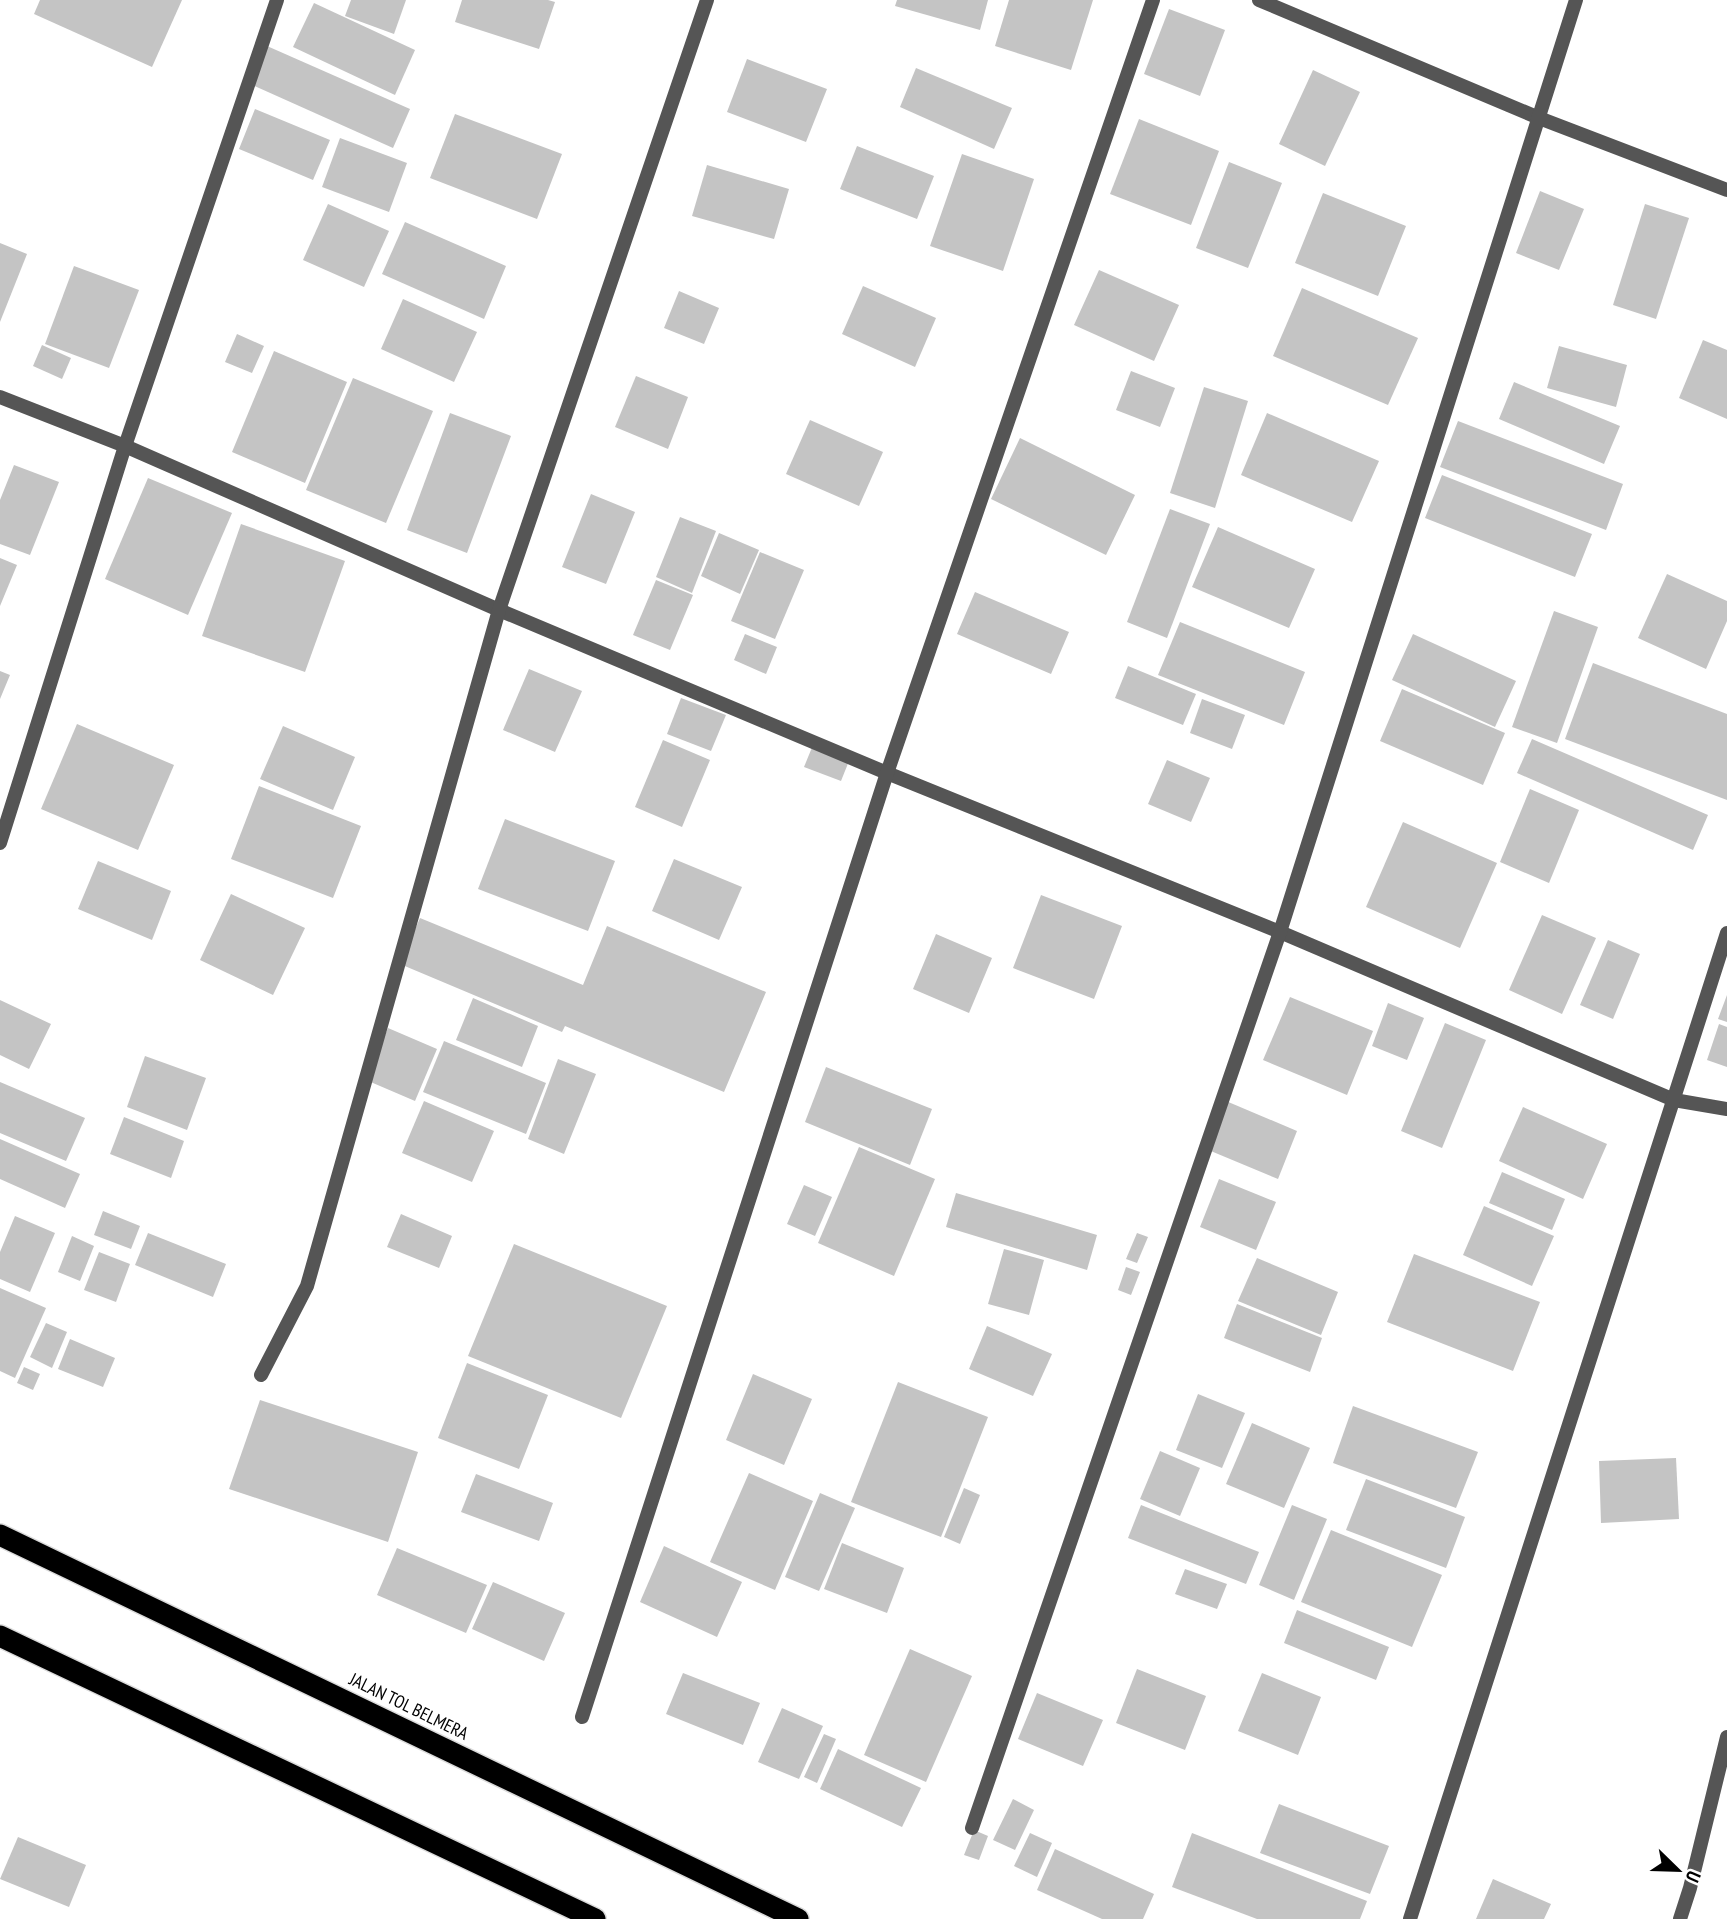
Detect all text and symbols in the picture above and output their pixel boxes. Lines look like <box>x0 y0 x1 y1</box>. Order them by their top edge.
street label: JALAN TOL BELMERA <box>345 1667 473 1745</box>
north arrow <box>1643 1835 1713 1905</box>
text: U <box>1681 1867 1707 1886</box>

